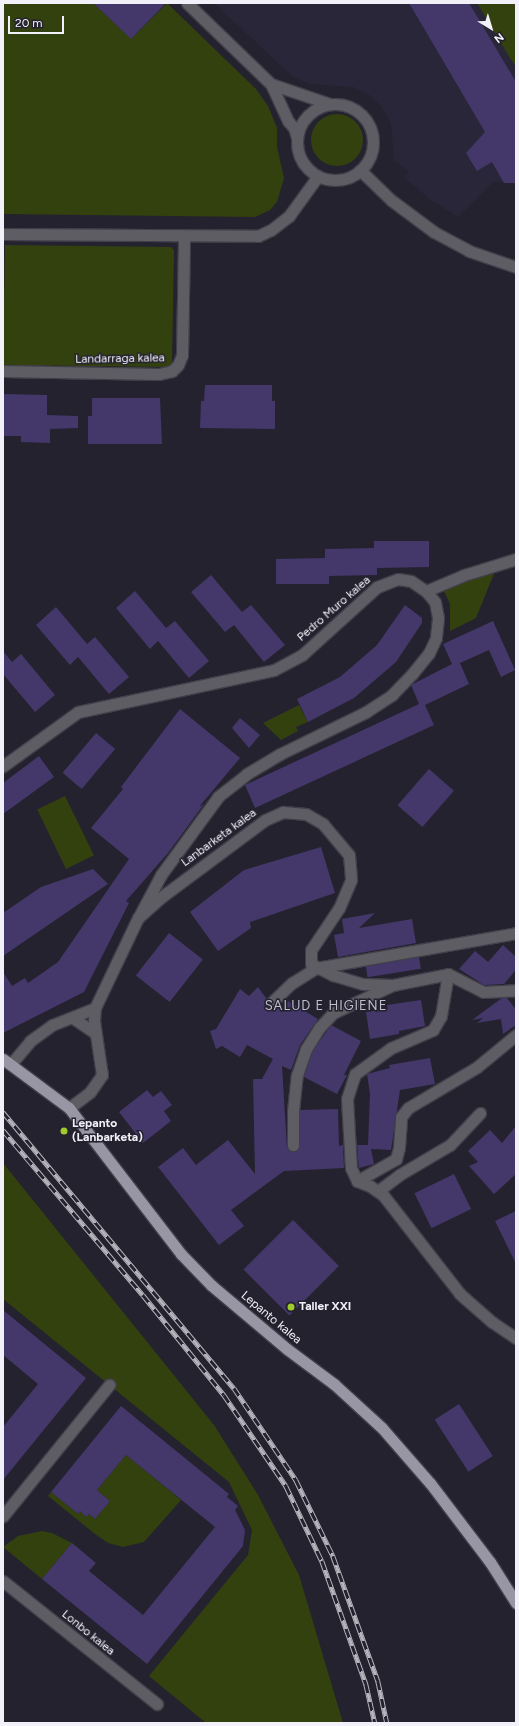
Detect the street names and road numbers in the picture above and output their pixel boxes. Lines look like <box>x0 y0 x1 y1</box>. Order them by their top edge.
street label: Landarraga kalea <box>75 351 165 367</box>
street label: Pedro Muro kalea <box>294 573 374 645</box>
street label: Lanbarketa kalea <box>179 806 259 870</box>
street label: Lepanto kalea <box>238 1289 304 1347</box>
street label: Lonbo kalea <box>59 1607 117 1659</box>

